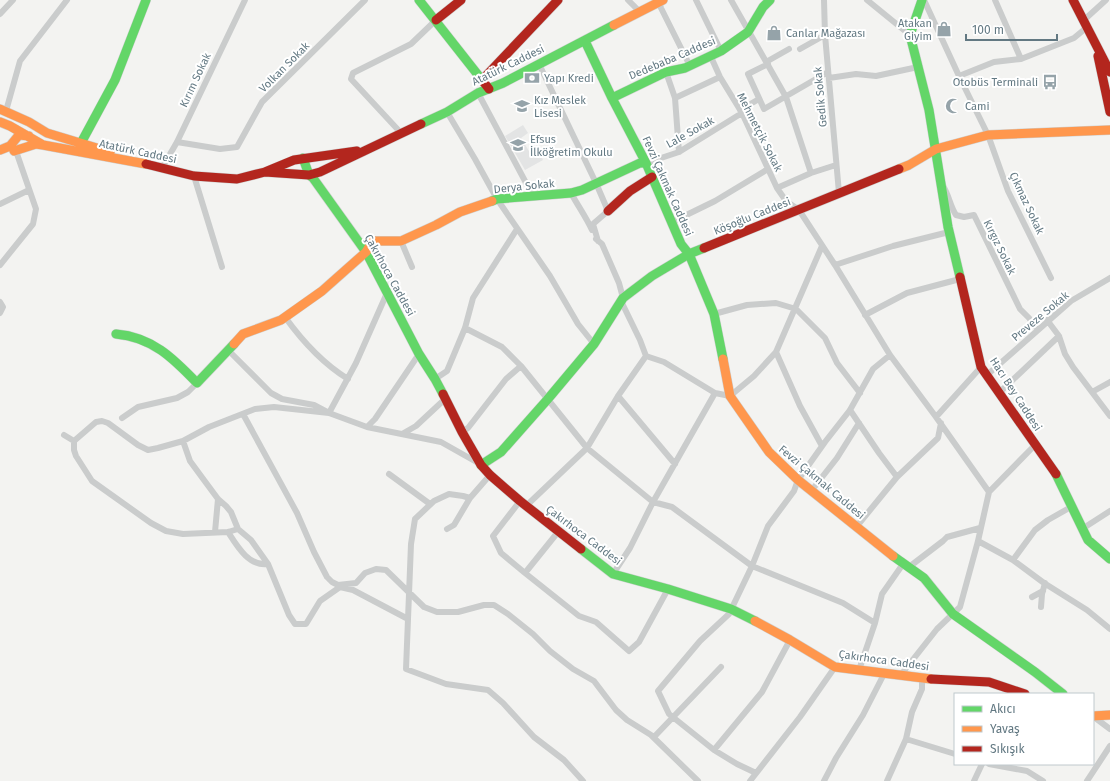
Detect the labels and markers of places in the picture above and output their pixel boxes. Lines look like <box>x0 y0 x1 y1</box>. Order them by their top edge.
place label: Atakan Giyim <box>898 17 932 43</box>
shop icon: Atakan Giyim <box>935 20 953 38</box>
shop icon: Canlar Mağazası <box>765 24 783 42</box>
place label: Canlar Mağazası <box>786 27 865 40</box>
bank icon: Yapı Kredi <box>523 69 541 87</box>
place label: Yapı Kredi <box>544 72 594 85</box>
bus stop icon: Otobüs Terminali <box>1041 73 1059 91</box>
place label: Otobüs Terminali <box>953 76 1038 89</box>
place label: Kız Meslek Lisesi <box>534 94 586 120</box>
school or university icon: Kız Meslek Lisesi <box>513 97 531 115</box>
mosque icon: Cami <box>944 97 962 115</box>
place label: Cami <box>965 100 990 113</box>
place label: Efsus İlköğretim Okulu <box>530 133 613 159</box>
school or university icon: Efsus İlköğretim Okulu <box>509 136 527 154</box>

